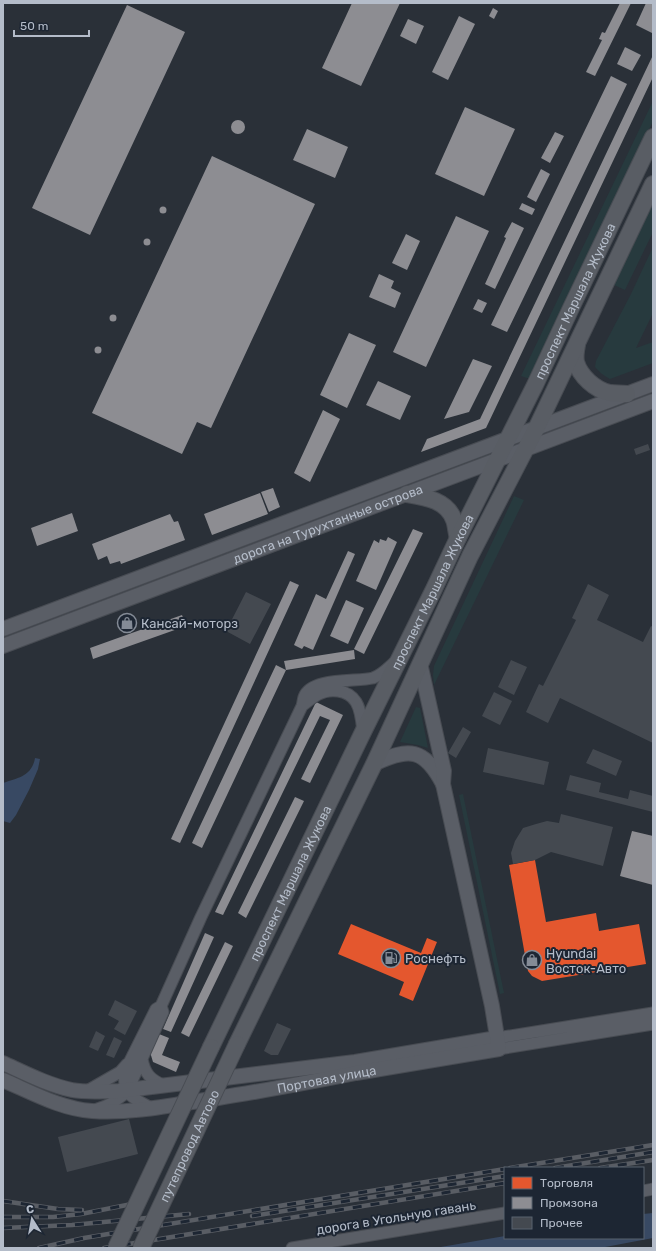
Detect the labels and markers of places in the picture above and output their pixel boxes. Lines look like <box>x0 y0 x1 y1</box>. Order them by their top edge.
shop icon: Кансай-моторз <box>116 612 138 634</box>
place label: Кансай-моторз <box>141 616 238 631</box>
place label: Hyundai Восток-Авто <box>546 946 626 976</box>
fuel station icon: Роснефть <box>380 947 402 969</box>
shop icon: Hyundai Восток-Авто <box>521 949 543 971</box>
place label: Роснефть <box>405 951 466 966</box>

